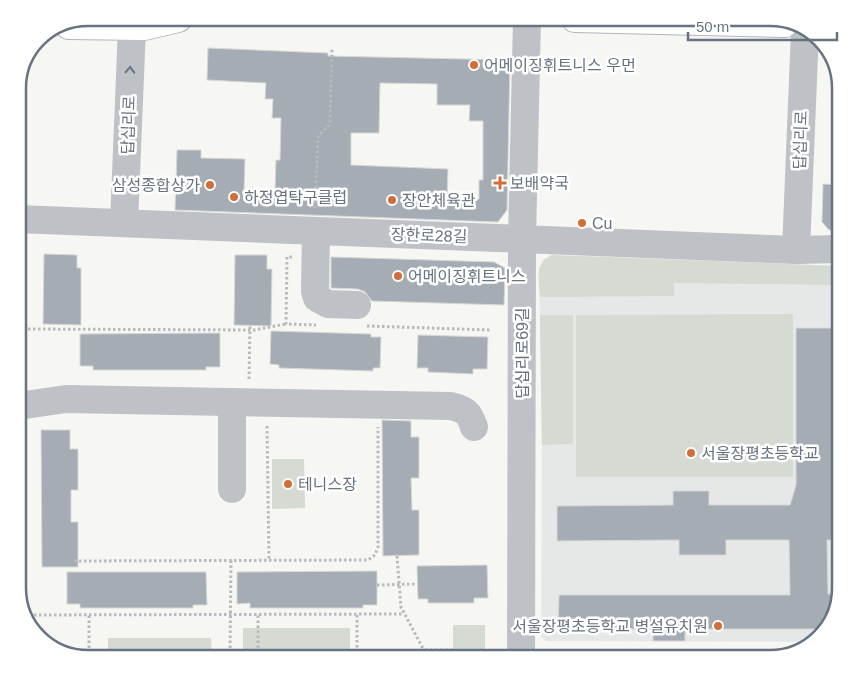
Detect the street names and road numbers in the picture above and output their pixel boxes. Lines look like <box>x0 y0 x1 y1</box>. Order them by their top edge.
street label: 답십리로 <box>119 95 138 155</box>
street label: 답십리로 <box>791 110 810 170</box>
street label: 장한로28길 <box>390 226 468 245</box>
street label: 답십리로69길 <box>514 307 531 399</box>

